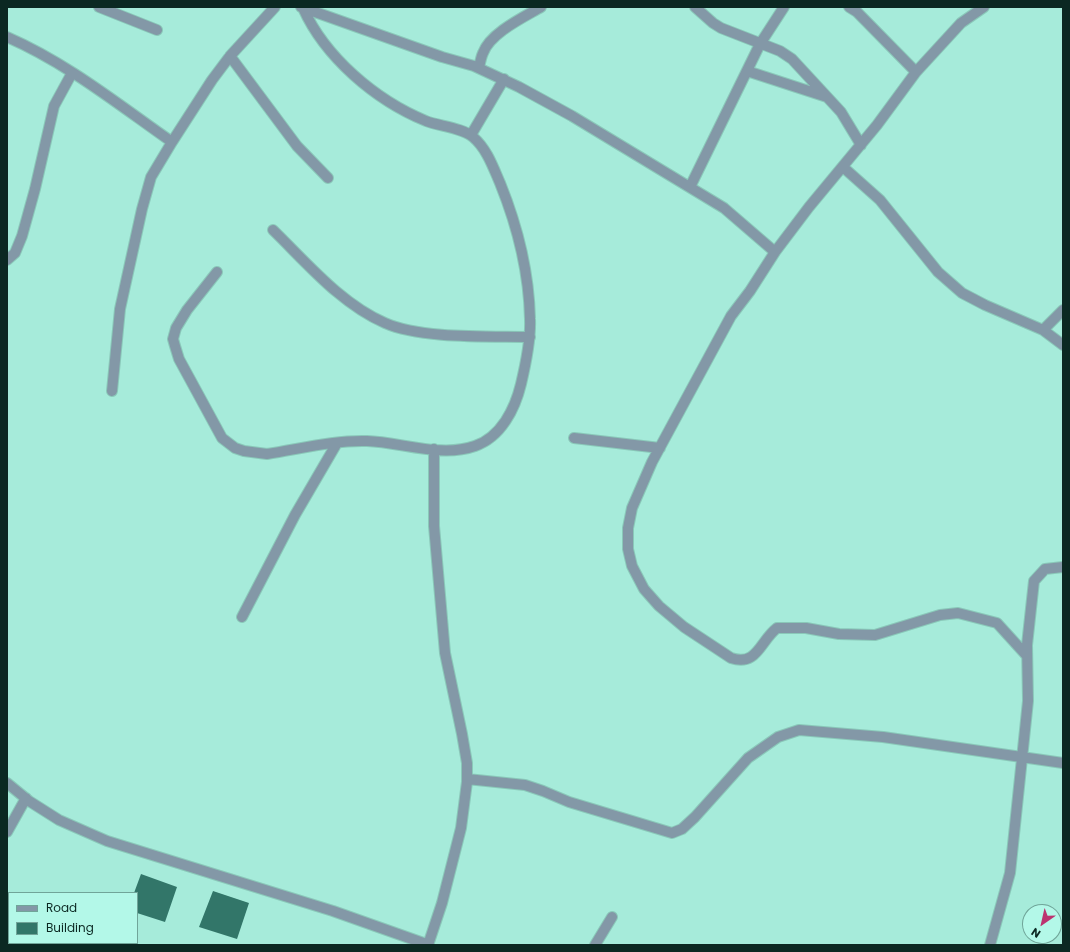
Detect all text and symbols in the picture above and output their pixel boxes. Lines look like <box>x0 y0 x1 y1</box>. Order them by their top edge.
legend <box>8 892 138 944</box>
text: Road <box>46 899 77 916</box>
north arrow <box>1022 904 1062 944</box>
text: Building <box>46 919 94 936</box>
text: N <box>1028 924 1044 942</box>

